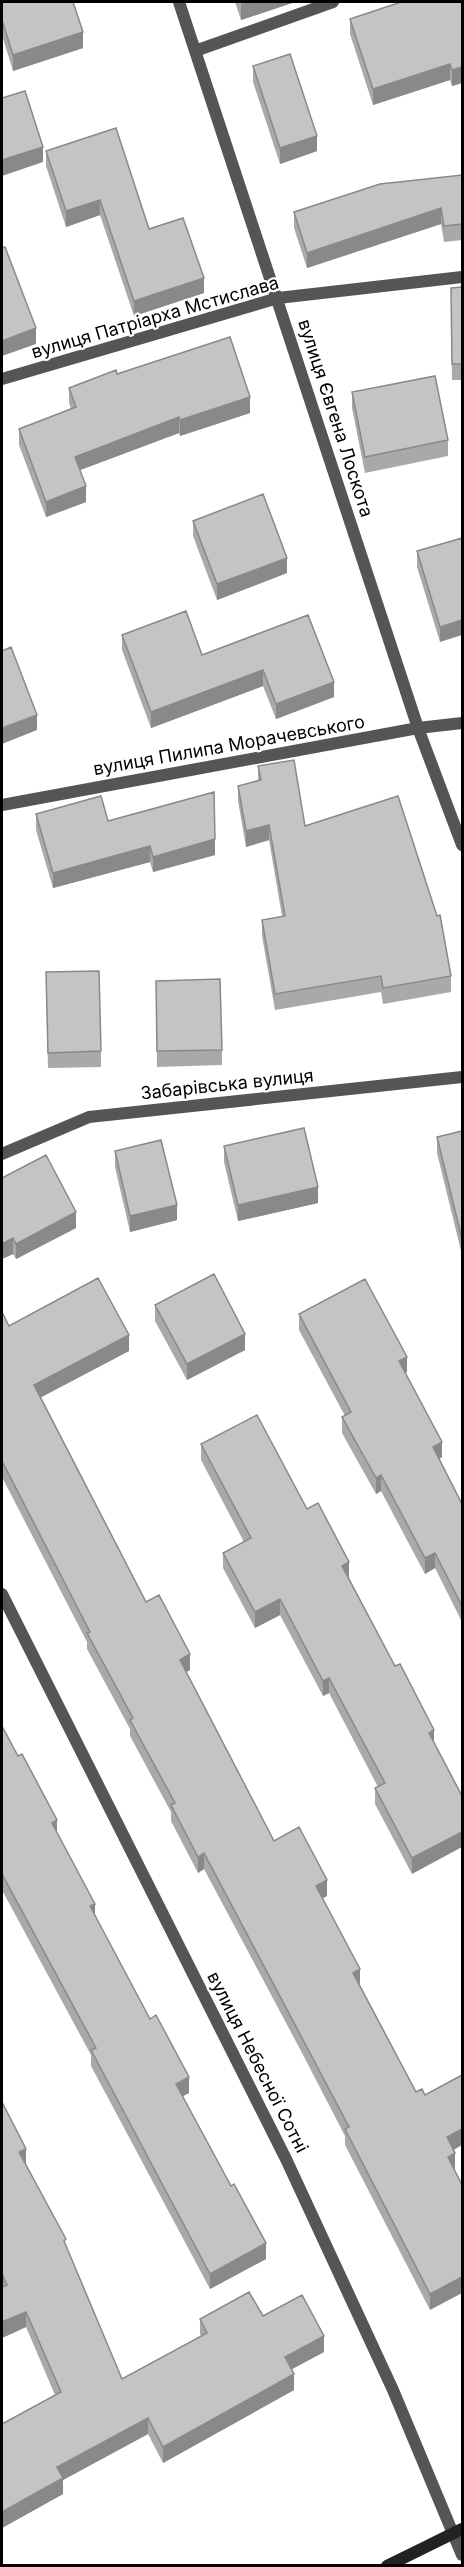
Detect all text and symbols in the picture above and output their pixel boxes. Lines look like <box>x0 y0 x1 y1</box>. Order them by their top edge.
street label: вулиця Патріарха Мстислава <box>29 272 281 362</box>
street label: вулиця Євгена Лоскота <box>294 317 378 519</box>
street label: вулиця Пилипа Морачевського <box>92 711 366 779</box>
street label: Забарівська вулиця <box>139 1064 315 1104</box>
street label: вулиця Небесної Сотні <box>203 1968 313 2156</box>

